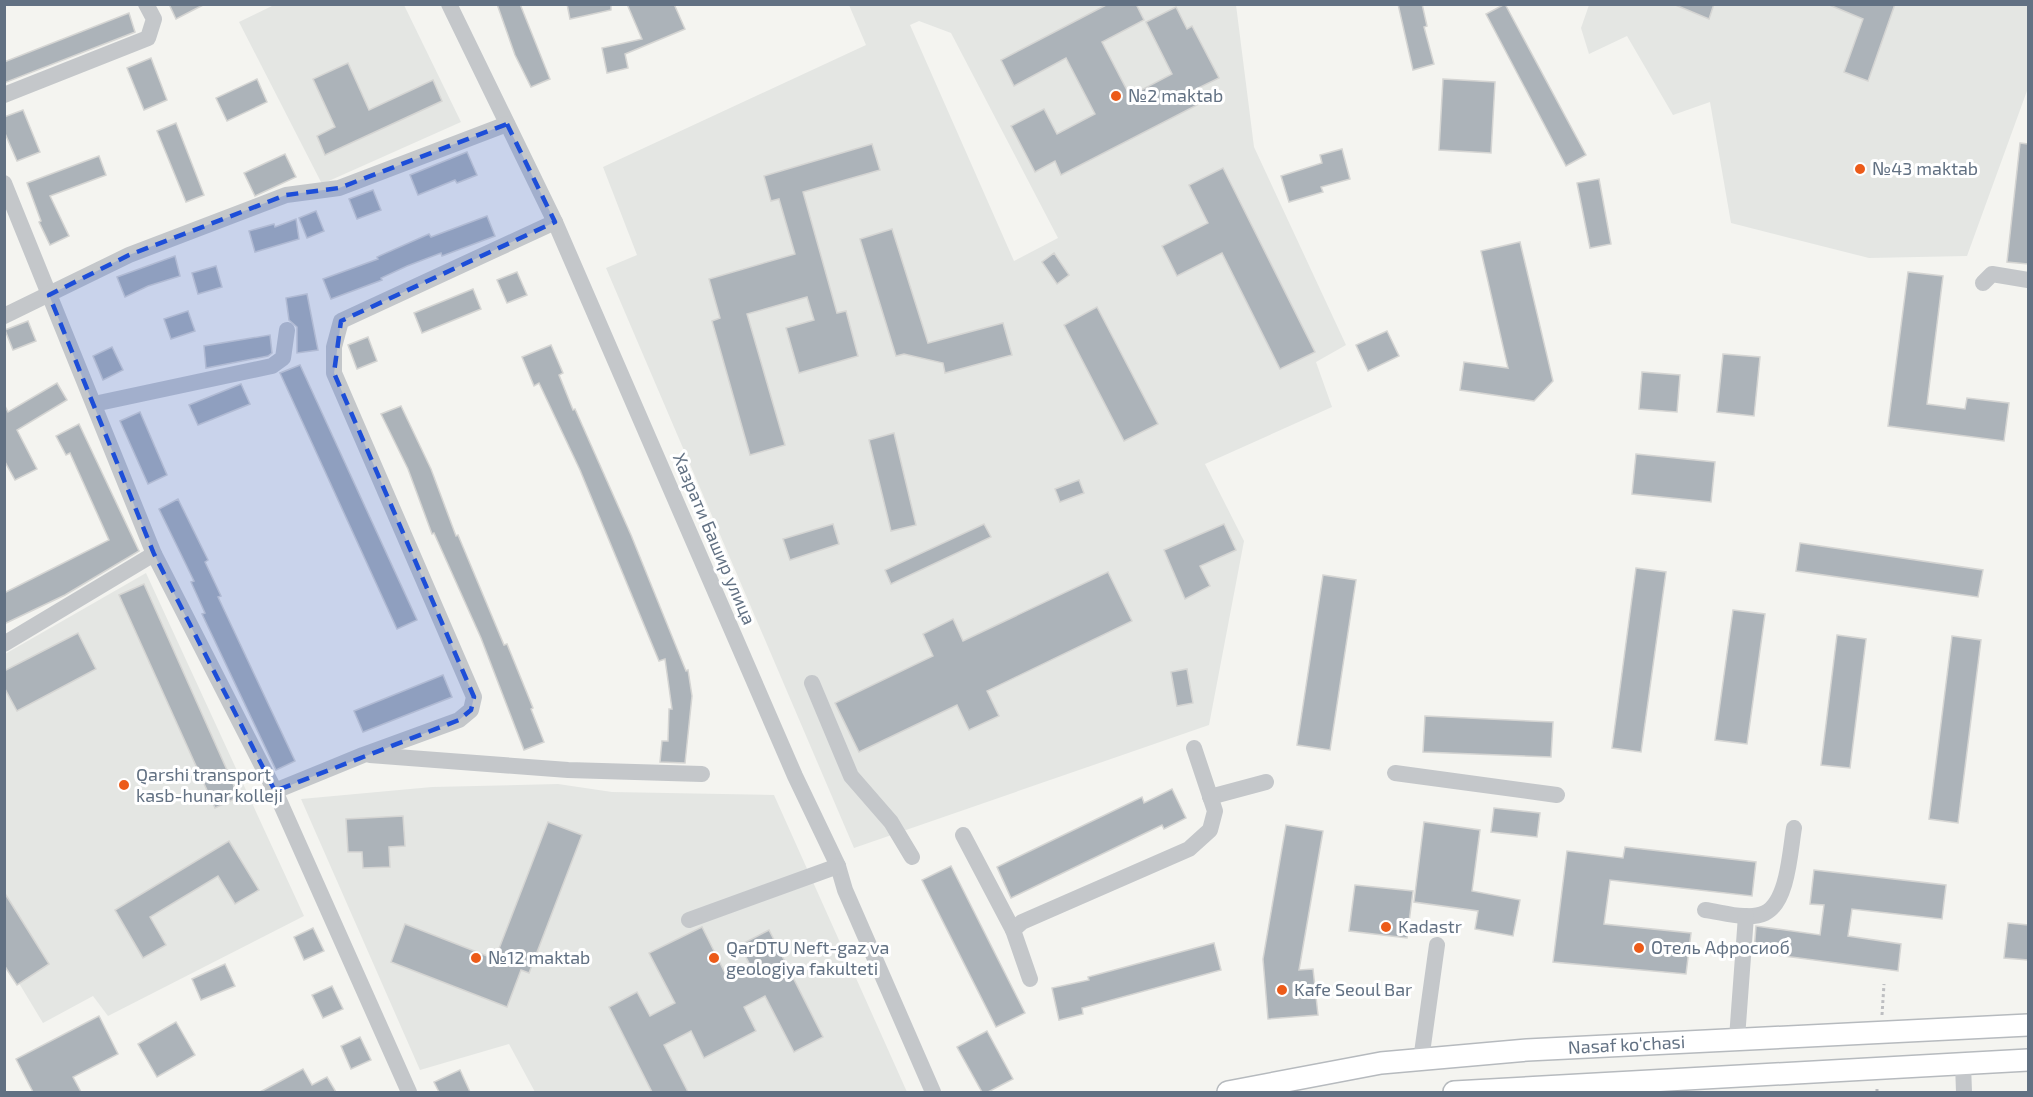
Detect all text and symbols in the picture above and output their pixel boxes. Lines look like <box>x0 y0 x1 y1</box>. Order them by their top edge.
place label: №2 maktab <box>1128 84 1223 106</box>
marker: №2 maktab <box>1109 89 1123 103</box>
place label: №43 maktab <box>1872 157 1978 179</box>
marker: №43 maktab <box>1853 162 1867 176</box>
street label: Хазрати Башир улица <box>669 449 761 628</box>
place label: Qarshi transport kasb-hunar kolleji <box>136 763 283 806</box>
marker: Qarshi transport kasb-hunar kolleji <box>117 778 131 792</box>
place label: Kadastr <box>1398 915 1462 937</box>
marker: Kadastr <box>1379 920 1393 934</box>
place label: QarDTU Neft-gaz va geologiya fakulteti <box>726 936 889 979</box>
place label: Отель Афросиоб <box>1651 936 1790 958</box>
marker: Отель Афросиоб <box>1632 941 1646 955</box>
place label: №12 maktab <box>488 946 590 968</box>
marker: №12 maktab <box>469 951 483 965</box>
marker: QarDTU Neft-gaz va geologiya fakulteti <box>707 951 721 965</box>
place label: Kafe Seoul Bar <box>1294 978 1412 1000</box>
marker: Kafe Seoul Bar <box>1275 983 1289 997</box>
street label: Nasaf ko‘chasi <box>1567 1030 1686 1058</box>

